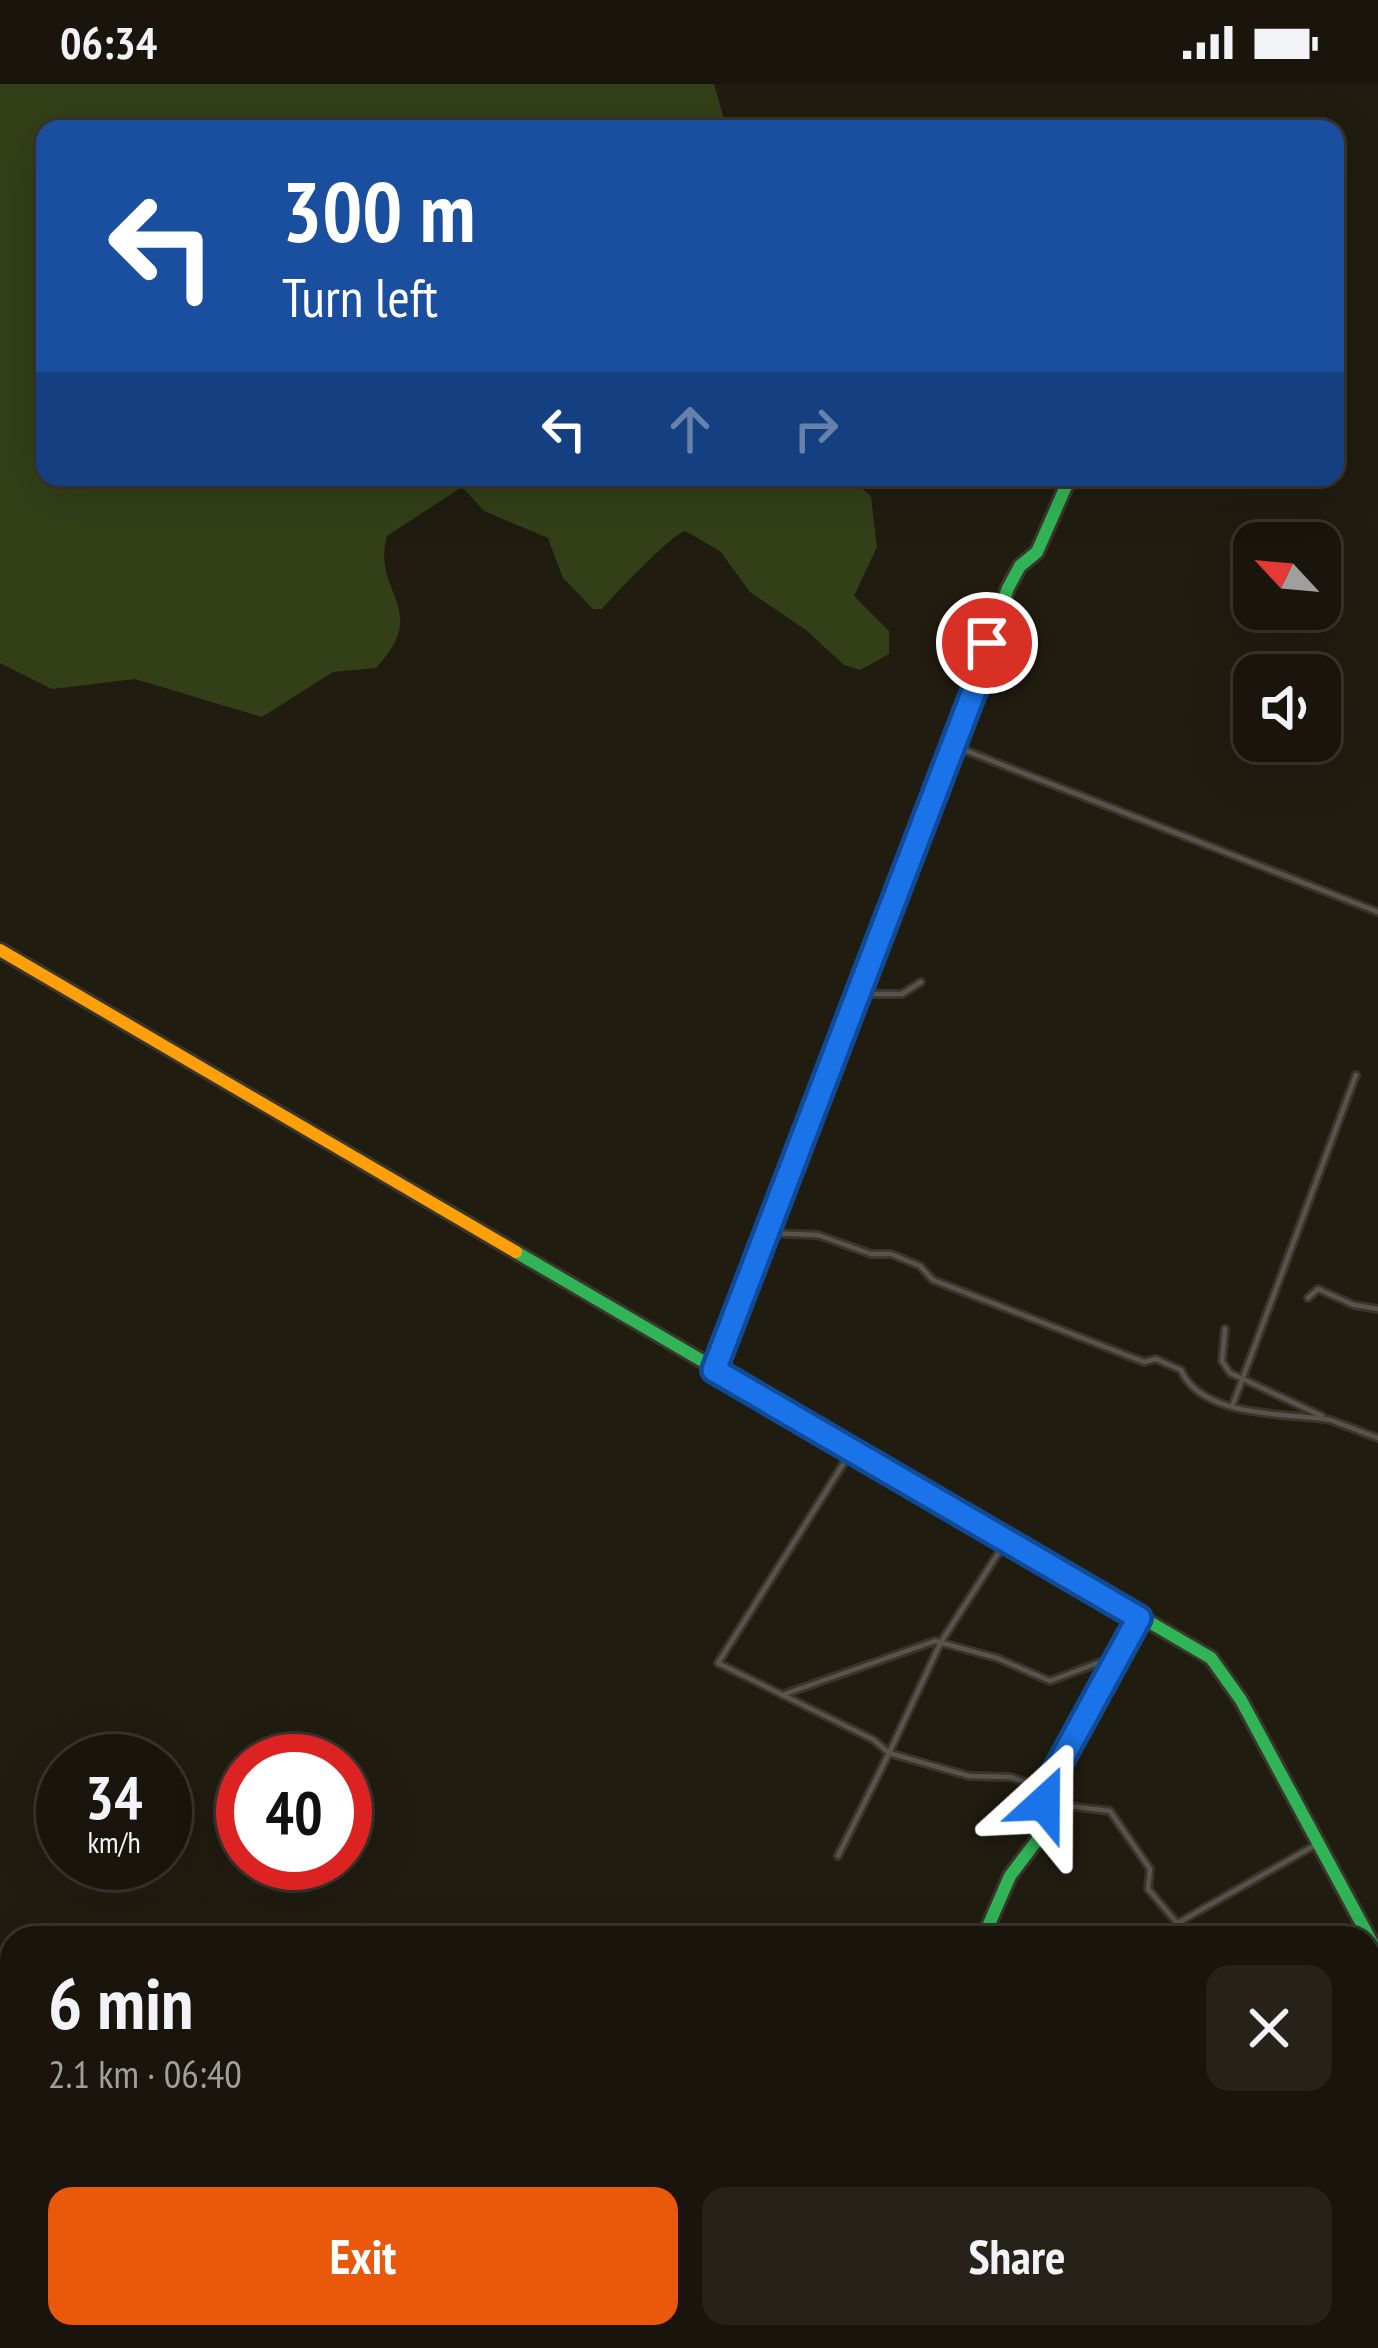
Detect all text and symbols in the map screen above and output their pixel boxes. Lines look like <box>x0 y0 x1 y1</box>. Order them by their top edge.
text: 06:34 <box>60 13 157 71</box>
text: 300 m <box>282 156 475 265</box>
icon: left <box>84 168 240 324</box>
text: Turn left <box>282 262 438 332</box>
icon: left <box>531 396 597 462</box>
icon: ahead <box>657 396 723 462</box>
icon: right <box>783 396 849 462</box>
north arrow <box>1233 522 1341 630</box>
map controls <box>1233 522 1341 762</box>
pin <box>936 592 1038 694</box>
icon: arrive <box>954 610 1020 676</box>
button: sound <box>1233 654 1341 762</box>
speed limit sign: 40 <box>216 1734 372 1890</box>
position arrow <box>981 1740 1107 1866</box>
text: 34 <box>85 1758 143 1836</box>
text: km/h <box>87 1822 141 1861</box>
text: 6 min <box>48 1956 193 2049</box>
button: close <box>1206 1965 1332 2091</box>
text: 2.1 km · 06:40 <box>48 2048 242 2099</box>
button: Exit <box>48 2187 678 2325</box>
button: Share <box>702 2187 1332 2325</box>

